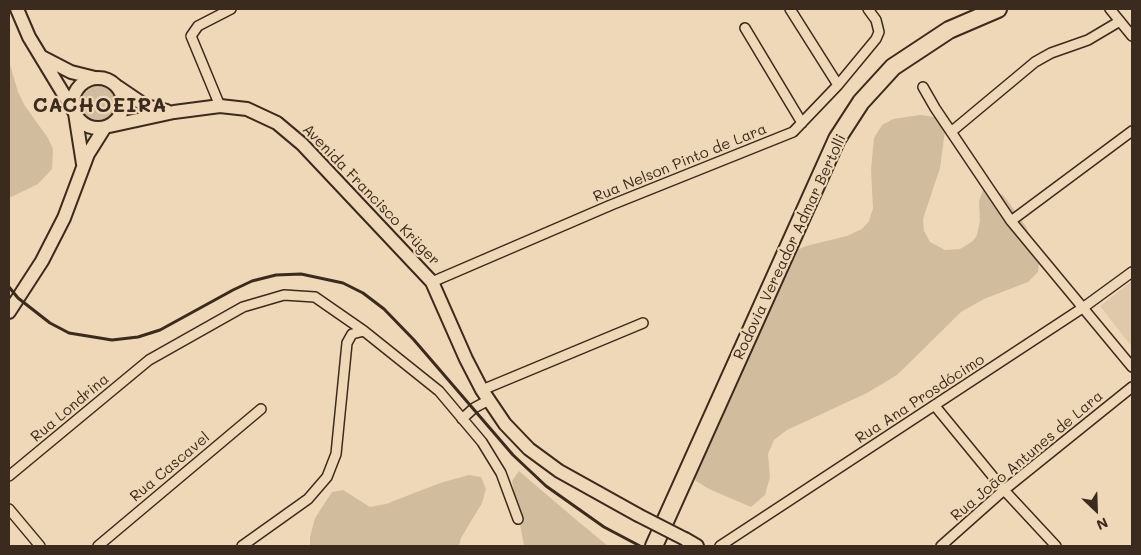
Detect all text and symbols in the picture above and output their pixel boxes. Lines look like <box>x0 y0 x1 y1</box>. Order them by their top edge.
district label: CACHOEIRA <box>32 94 168 118</box>
street label: Avenida Francisco Krüger <box>299 120 443 270</box>
street label: Rua Nelson Pinto de Lara <box>591 120 769 206</box>
street label: Rodovia Vereador Admar Bertolli <box>730 131 850 363</box>
street label: Rua Ana Prosdócimo <box>852 351 988 447</box>
street label: Rua Londrina <box>27 370 113 446</box>
street label: Rua João Antunes de Lara <box>947 387 1107 525</box>
street label: Rua Cascavel <box>127 428 213 506</box>
north arrow <box>1071 485 1121 535</box>
text: N <box>1094 513 1111 535</box>

